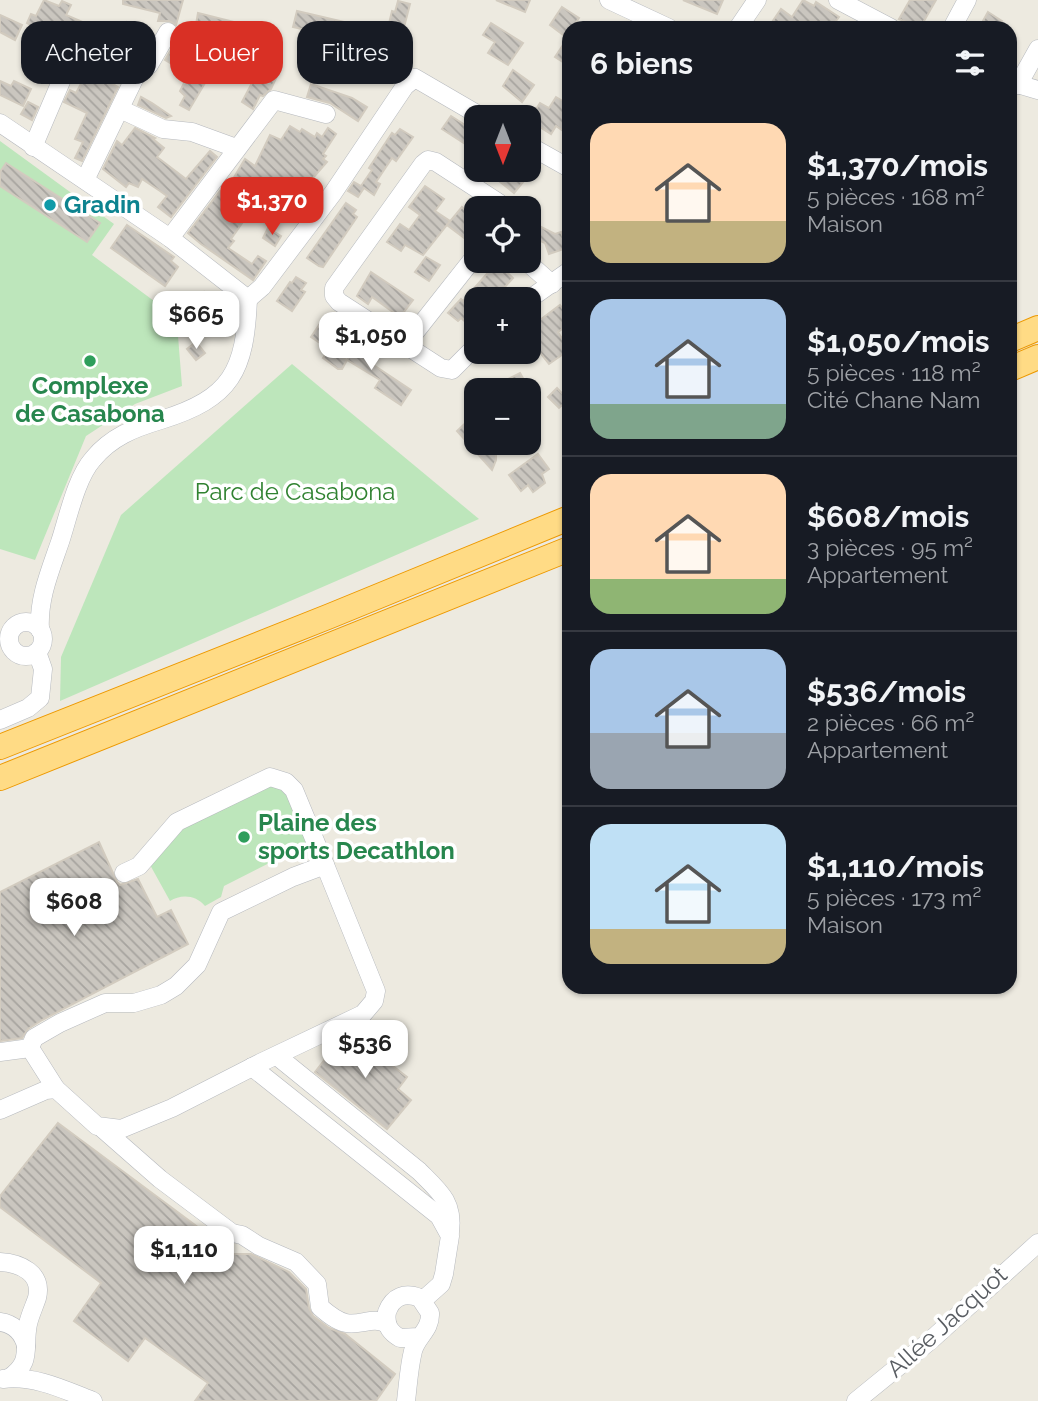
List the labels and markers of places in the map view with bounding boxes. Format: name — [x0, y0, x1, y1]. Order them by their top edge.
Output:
pin: $1,370 — [215, 177, 329, 237]
place label: Gradin — [64, 190, 141, 219]
marker: Gradin — [42, 197, 58, 213]
pin: $665 — [155, 292, 237, 351]
pin: $1,050 — [314, 312, 428, 372]
marker: Complexe de Casabona — [82, 353, 98, 369]
place label: Complexe de Casabona — [15, 371, 165, 428]
place label: Plaine des sports Decathlon — [258, 808, 455, 865]
marker: Plaine des sports Decathlon — [236, 829, 252, 845]
pin: $608 — [33, 878, 115, 938]
pin: $536 — [324, 1020, 406, 1080]
pin: $1,110 — [127, 1226, 241, 1286]

